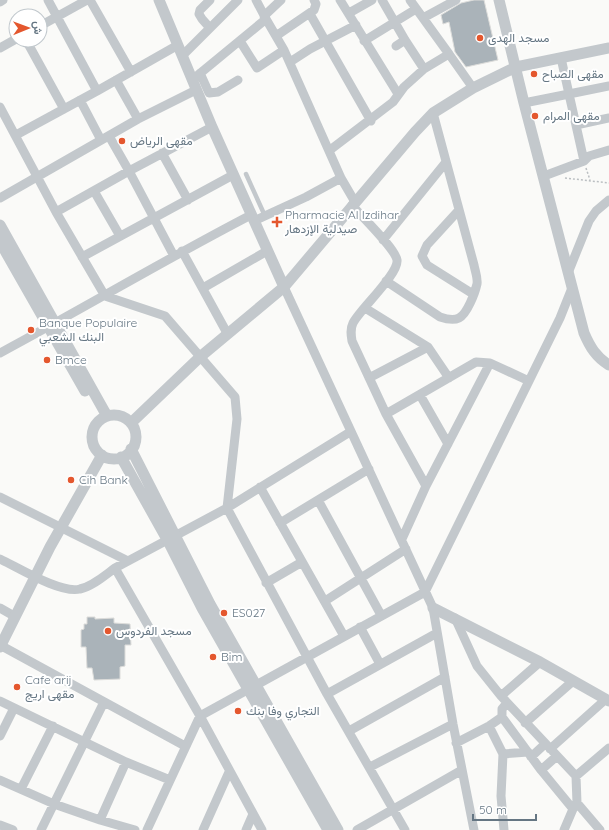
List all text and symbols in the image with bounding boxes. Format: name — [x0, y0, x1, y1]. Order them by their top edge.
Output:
north arrow — [8, 8, 48, 48]
text: ش — [31, 21, 45, 35]
place label: مسجد الهدى — [488, 30, 549, 46]
marker: مسجد الهدى — [475, 33, 485, 43]
place label: مقهى الصباح — [542, 66, 604, 83]
marker: مقهى الصباح — [529, 69, 539, 79]
place label: مقهى المرام — [543, 108, 600, 124]
marker: مقهى المرام — [530, 111, 540, 121]
place label: مقهى الرياض — [130, 133, 193, 149]
marker: مقهى الرياض — [117, 136, 127, 146]
place label: Pharmacie Al Izdihar صيدلية الإزدهار — [284, 207, 399, 237]
marker: Pharmacie Al Izdihar صيدلية الإزدهار — [272, 217, 282, 227]
place label: Banque Populaire البنك الشعبي — [39, 315, 138, 347]
marker: Banque Populaire البنك الشعبي — [26, 325, 36, 335]
place label: Bmce — [55, 352, 87, 367]
marker: Bmce — [42, 355, 52, 365]
place label: Cih Bank — [79, 472, 128, 487]
marker: Cih Bank — [66, 475, 76, 485]
place label: ES027 — [232, 605, 265, 620]
marker: ES027 — [219, 608, 229, 618]
place label: مسجد الفردوس — [116, 623, 192, 639]
marker: مسجد الفردوس — [103, 626, 113, 636]
place label: Bim — [221, 649, 242, 664]
marker: Bim — [208, 652, 218, 662]
place label: Cafe arij مقهى اريج — [25, 672, 74, 703]
marker: Cafe arij مقهى اريج — [12, 682, 22, 692]
place label: التجاري وفا بنك — [246, 703, 319, 721]
marker: التجاري وفا بنك — [233, 706, 243, 716]
scale bar — [473, 796, 536, 822]
text: 50 m — [479, 802, 507, 817]

